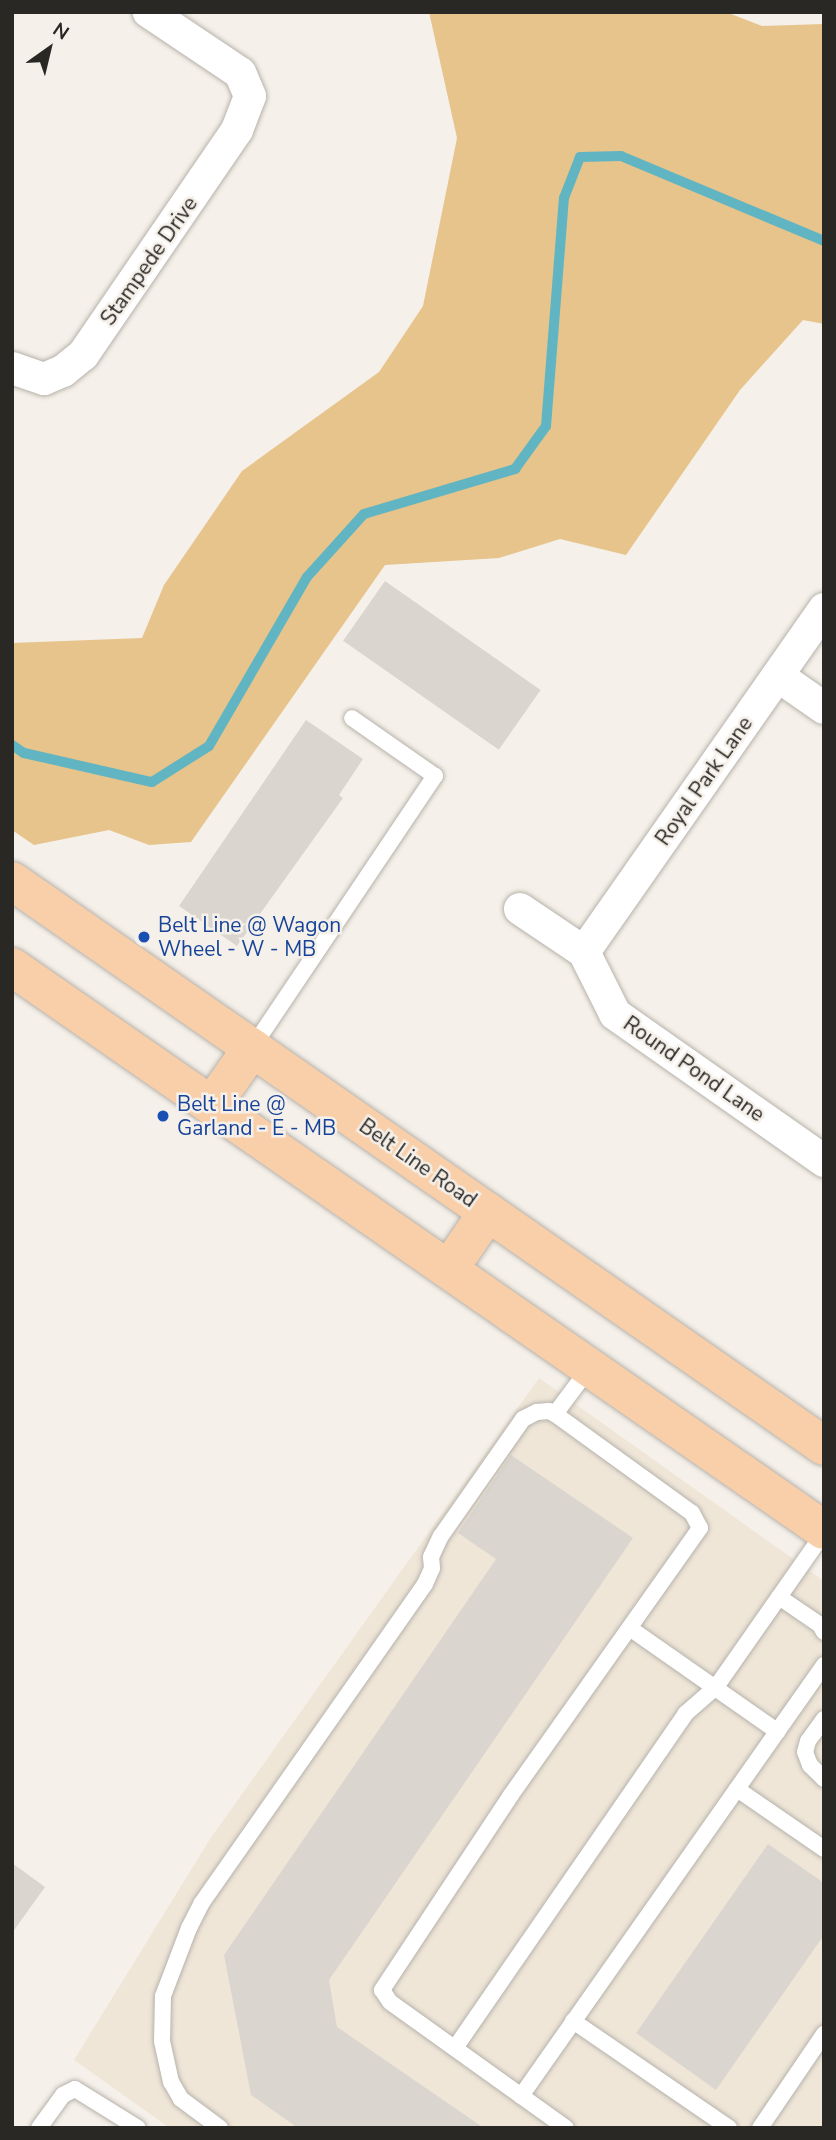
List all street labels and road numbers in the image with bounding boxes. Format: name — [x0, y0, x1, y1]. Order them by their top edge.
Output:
street label: Stampede Drive — [95, 192, 203, 330]
street label: Royal Park Lane — [650, 712, 758, 850]
street label: Round Pond Lane — [619, 1011, 769, 1127]
street label: Belt Line Road — [354, 1113, 482, 1213]

